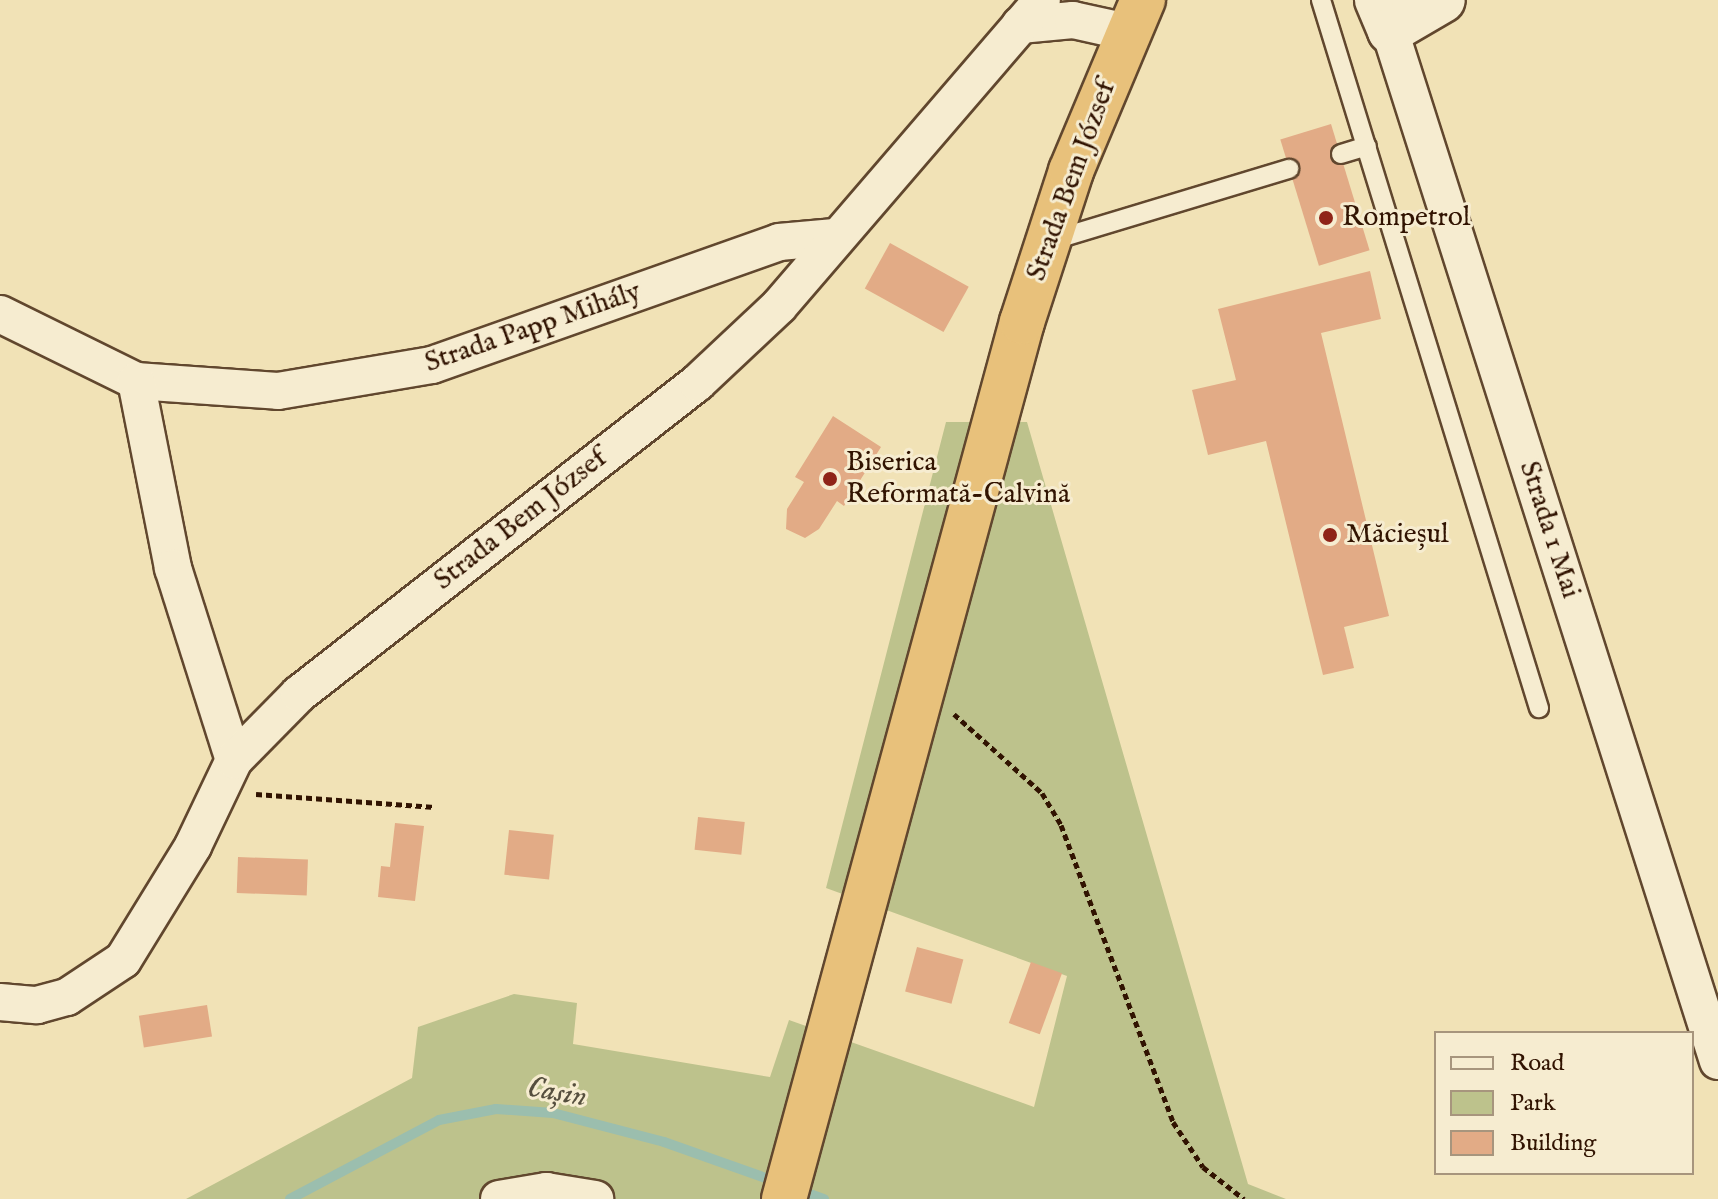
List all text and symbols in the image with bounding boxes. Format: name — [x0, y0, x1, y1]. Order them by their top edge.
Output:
street label: Strada Bem József — [1020, 76, 1124, 286]
place label: Rompetrol — [1342, 201, 1470, 235]
marker: Rompetrol — [1317, 209, 1335, 227]
street label: Strada Papp Mihály — [421, 275, 645, 381]
street label: Strada Bem József — [428, 442, 614, 598]
place label: Biserica Reformată-Calvină — [846, 446, 1070, 512]
street label: Strada 1 Mai — [1511, 457, 1587, 603]
marker: Biserica Reformată-Calvină — [821, 470, 839, 488]
place label: Măcieșul — [1346, 518, 1449, 552]
marker: Măcieșul — [1321, 526, 1339, 544]
legend — [1434, 1031, 1694, 1175]
text: Road — [1510, 1048, 1564, 1079]
water label: Cașin — [525, 1070, 589, 1116]
text: Park — [1510, 1088, 1556, 1119]
text: Building — [1510, 1128, 1596, 1159]

